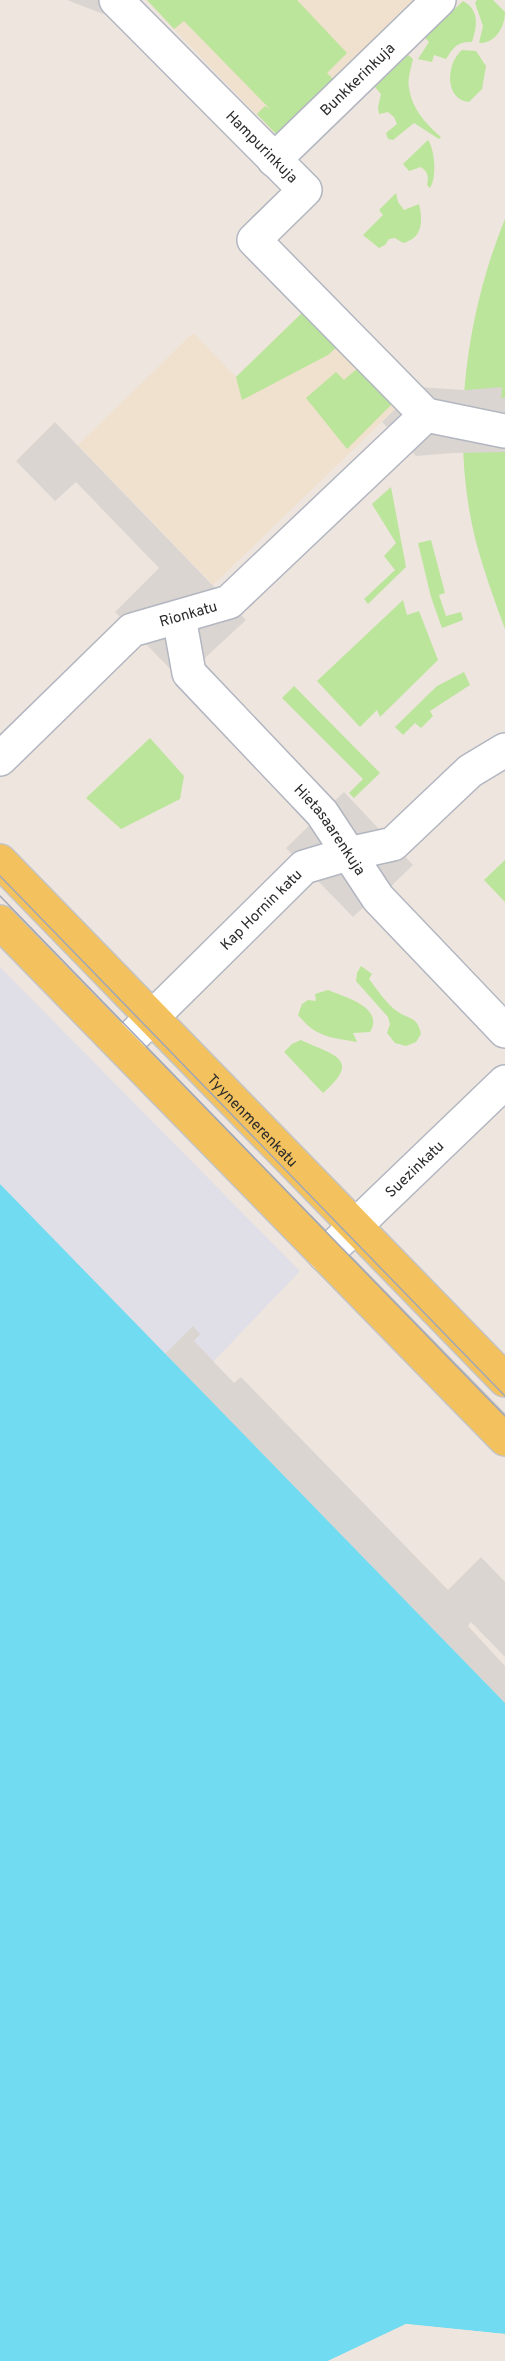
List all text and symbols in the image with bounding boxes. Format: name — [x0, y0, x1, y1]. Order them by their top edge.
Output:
street label: Bunkkerinkuja — [317, 40, 400, 121]
street label: Hampurinkuja — [221, 108, 301, 188]
street label: Rionkatu — [157, 598, 220, 633]
street label: Hietasaarenkuja — [289, 781, 369, 880]
street label: Kap Hornin katu — [217, 866, 307, 955]
street label: Tyynenmerenkatu — [202, 1071, 301, 1172]
street label: Suezinkatu — [382, 1138, 449, 1203]

